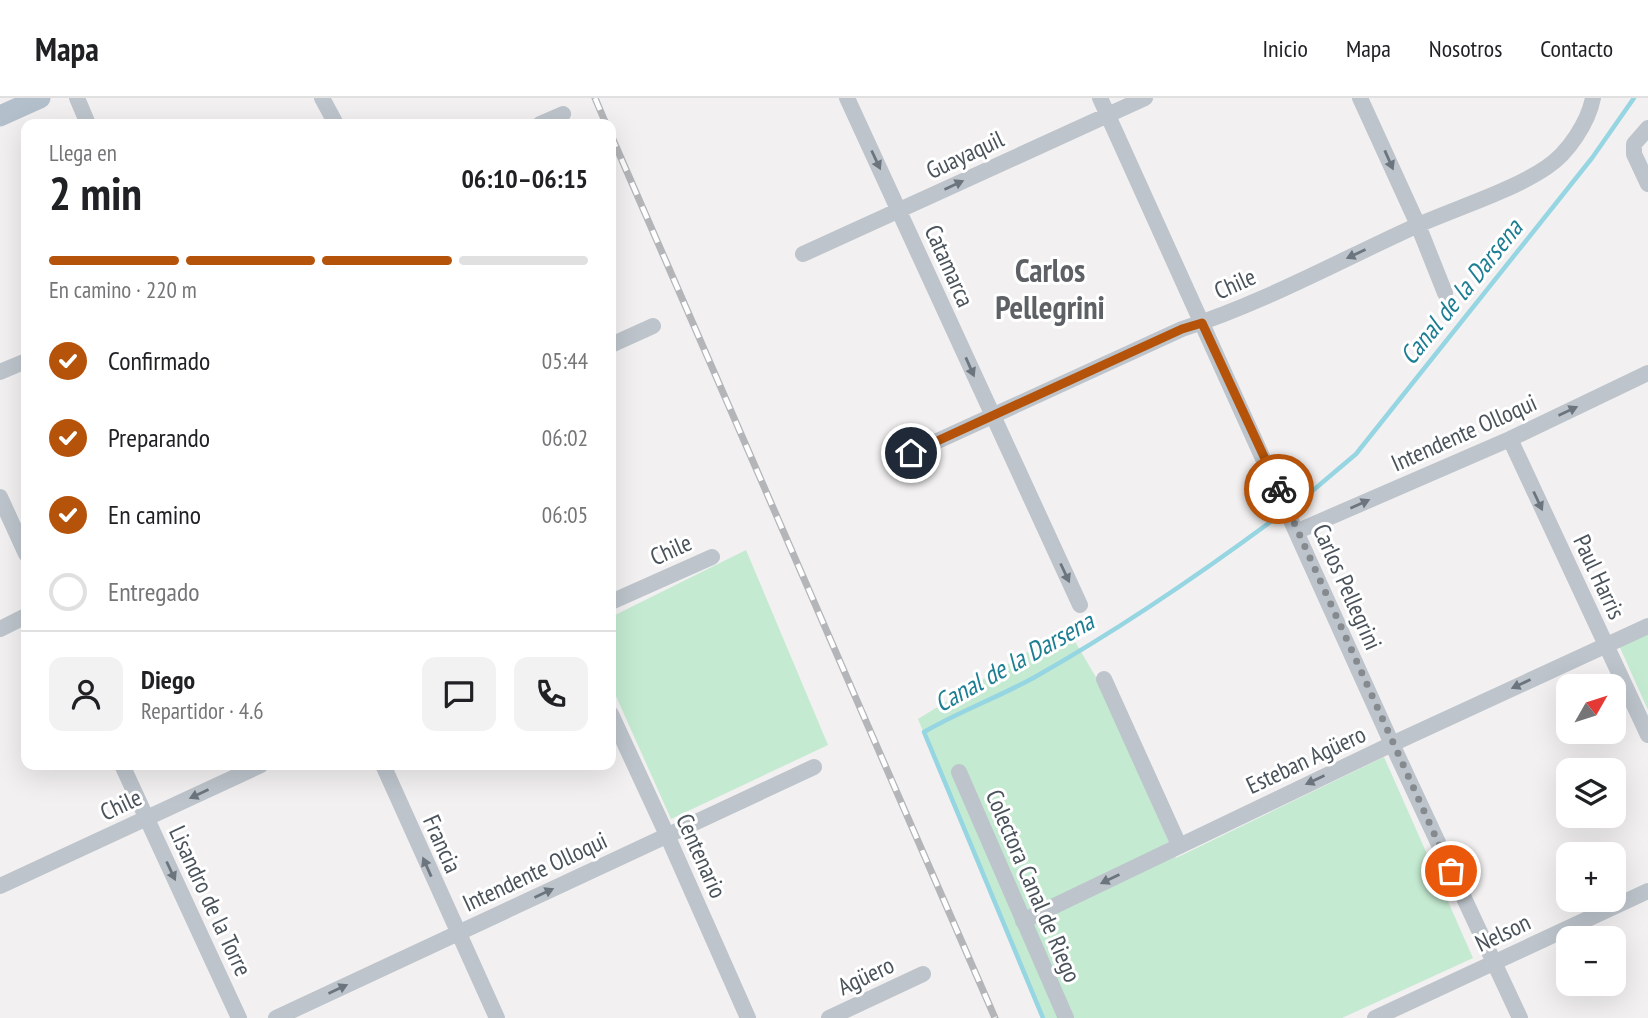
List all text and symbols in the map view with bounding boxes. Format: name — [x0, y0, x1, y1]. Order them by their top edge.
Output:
text: Mapa — [35, 27, 99, 70]
text: Inicio — [1262, 33, 1308, 64]
text: Mapa — [1346, 33, 1391, 64]
text: Nosotros — [1429, 33, 1502, 64]
text: Contacto — [1540, 33, 1613, 64]
street label: Guayaquil — [921, 123, 1009, 186]
text: Llega en — [49, 138, 117, 167]
one-way arrow — [870, 150, 882, 170]
one-way arrow — [1383, 150, 1395, 170]
text: 06:10–06:15 — [461, 162, 588, 195]
text: 2 min — [49, 163, 142, 223]
one-way arrow — [944, 179, 965, 190]
water label: Canal de la Darsena — [1392, 211, 1530, 371]
street label: Catamarca — [918, 220, 981, 312]
one-way arrow — [1346, 248, 1366, 259]
district label: Carlos Pellegrini — [995, 249, 1105, 328]
street label: Chile — [1209, 261, 1260, 306]
text: En camino · 220 m — [49, 275, 197, 304]
icon: check — [49, 342, 87, 380]
text: Confirmado — [108, 344, 210, 377]
text: 05:44 — [542, 346, 588, 375]
one-way arrow — [964, 357, 976, 377]
street label: Intendente Olloqui — [1386, 387, 1541, 478]
one-way arrow — [1558, 405, 1578, 417]
icon: check — [49, 419, 87, 457]
text: Preparando — [108, 421, 210, 454]
text: 06:02 — [542, 423, 588, 452]
pin — [881, 423, 941, 483]
icon: home — [892, 434, 930, 472]
courier — [1244, 454, 1314, 524]
icon: bike — [1260, 470, 1298, 508]
one-way arrow — [1533, 490, 1544, 511]
icon: check — [49, 496, 87, 534]
text: En camino — [108, 498, 201, 531]
one-way arrow — [1350, 498, 1370, 510]
text: 06:05 — [542, 500, 588, 529]
street label: Carlos Pellegrini — [1306, 519, 1389, 655]
street label: Chile — [645, 527, 696, 572]
street label: Paul Harris — [1566, 530, 1632, 624]
one-way arrow — [1060, 563, 1071, 584]
text: Entregado — [108, 575, 200, 608]
water label: Canal de la Darsena — [928, 603, 1101, 719]
button: person — [49, 657, 123, 731]
button: chat — [422, 657, 496, 731]
button: phone — [514, 657, 588, 731]
text: Diego — [141, 663, 195, 696]
north arrow — [1556, 674, 1626, 744]
map controls — [1556, 674, 1626, 996]
one-way arrow — [1511, 679, 1532, 690]
text: Repartidor · 4.6 — [141, 696, 264, 725]
street label: Esteban Agüero — [1241, 718, 1371, 801]
button: layers — [1556, 758, 1626, 828]
one-way arrow — [1305, 775, 1325, 786]
street label: Chile — [95, 782, 146, 828]
street label: Colectora Canal de Riego — [979, 785, 1088, 987]
one-way arrow — [189, 788, 209, 799]
street label: Centenario — [669, 809, 734, 903]
street label: Francia — [416, 810, 469, 878]
street label: Lisandro de la Torre — [162, 821, 259, 981]
street label: Intendente Olloqui — [458, 825, 612, 919]
pin — [1421, 841, 1481, 901]
button: + — [1556, 842, 1626, 912]
icon: bag — [1432, 852, 1470, 890]
one-way arrow — [422, 856, 433, 877]
one-way arrow — [165, 861, 177, 881]
one-way arrow — [1100, 873, 1120, 885]
one-way arrow — [534, 887, 554, 899]
street label: Nelson — [1470, 906, 1535, 959]
button: − — [1556, 926, 1626, 996]
street label: Agüero — [833, 949, 899, 1002]
one-way arrow — [328, 983, 348, 995]

